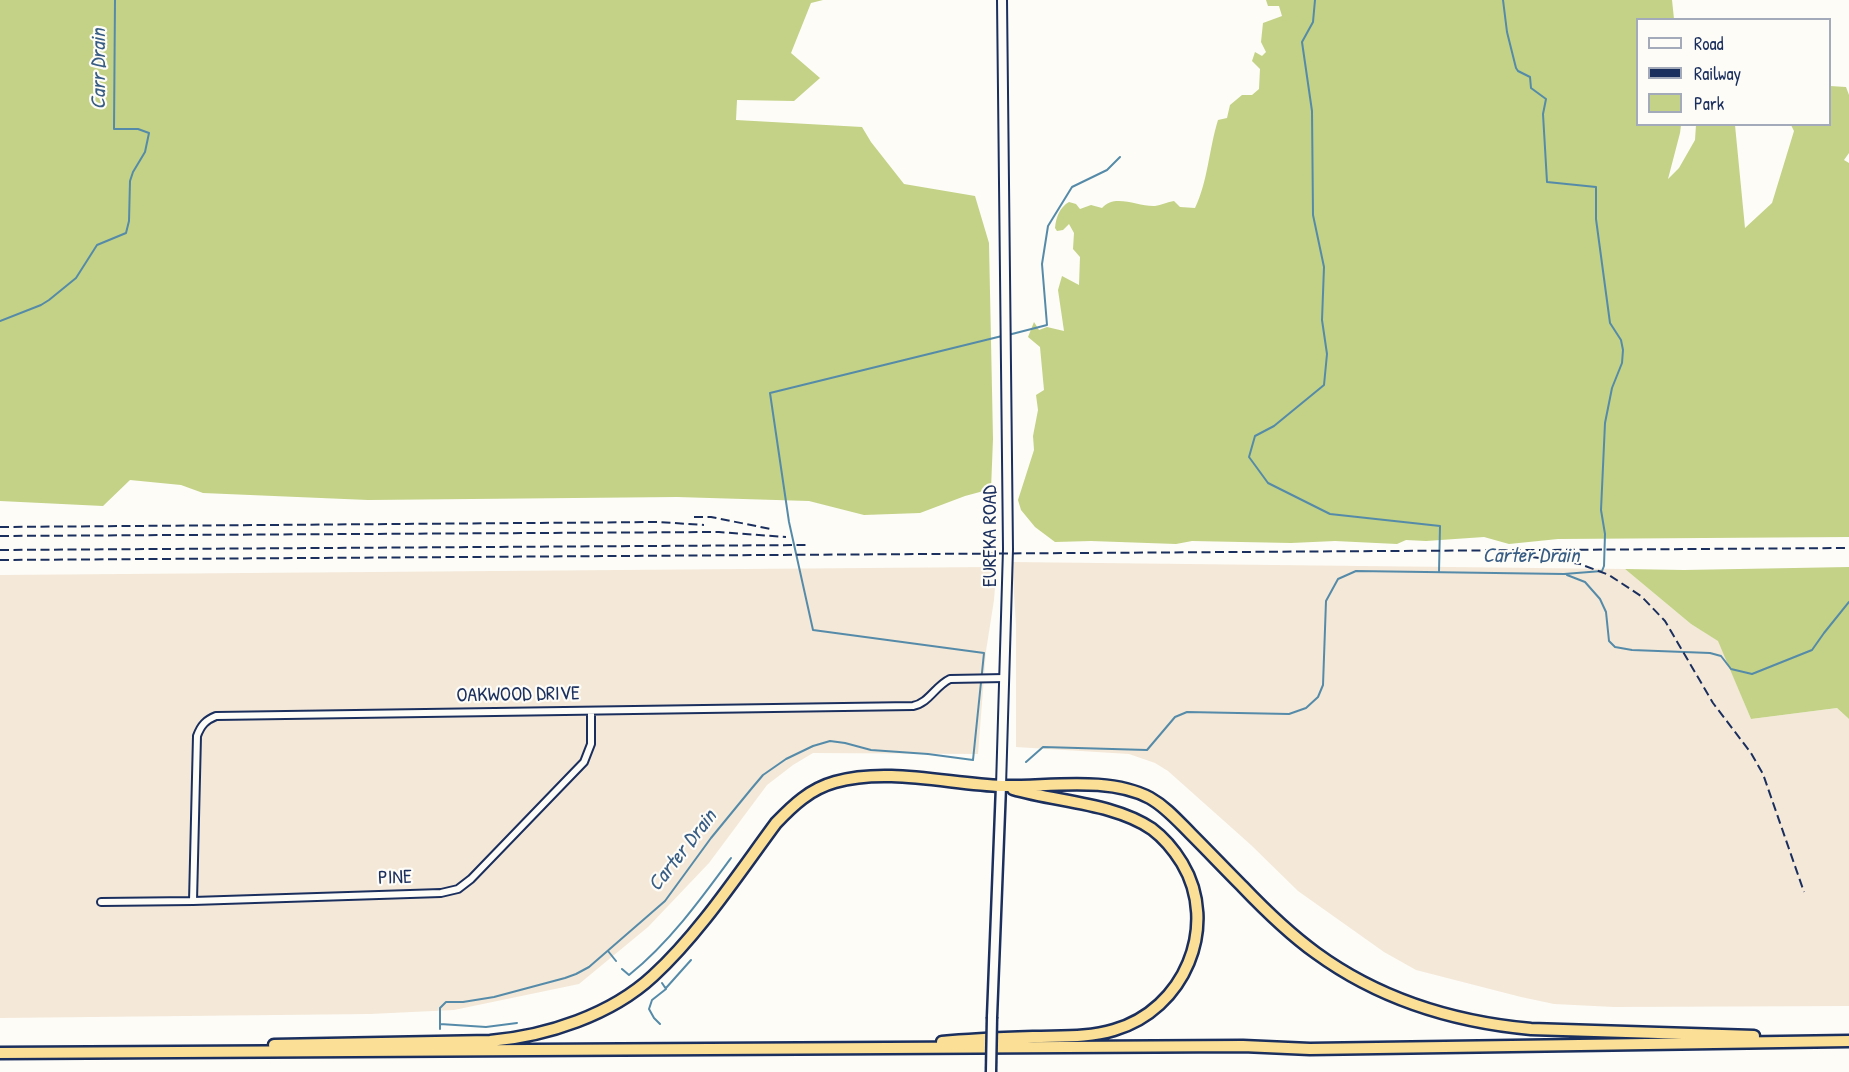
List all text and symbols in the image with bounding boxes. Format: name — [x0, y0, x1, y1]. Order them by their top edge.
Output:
legend — [1636, 18, 1831, 126]
water label: Carr Drain — [86, 28, 112, 110]
text: Road — [1694, 31, 1724, 56]
text: Railway — [1694, 61, 1741, 86]
text: Park — [1694, 91, 1724, 116]
street label: EUREKA ROAD — [979, 485, 1003, 587]
water label: Carter Drain — [1483, 543, 1579, 569]
street label: OAKWOOD DRIVE — [456, 682, 580, 708]
water label: Carter Drain — [643, 805, 723, 897]
street label: PINE — [378, 865, 412, 891]

